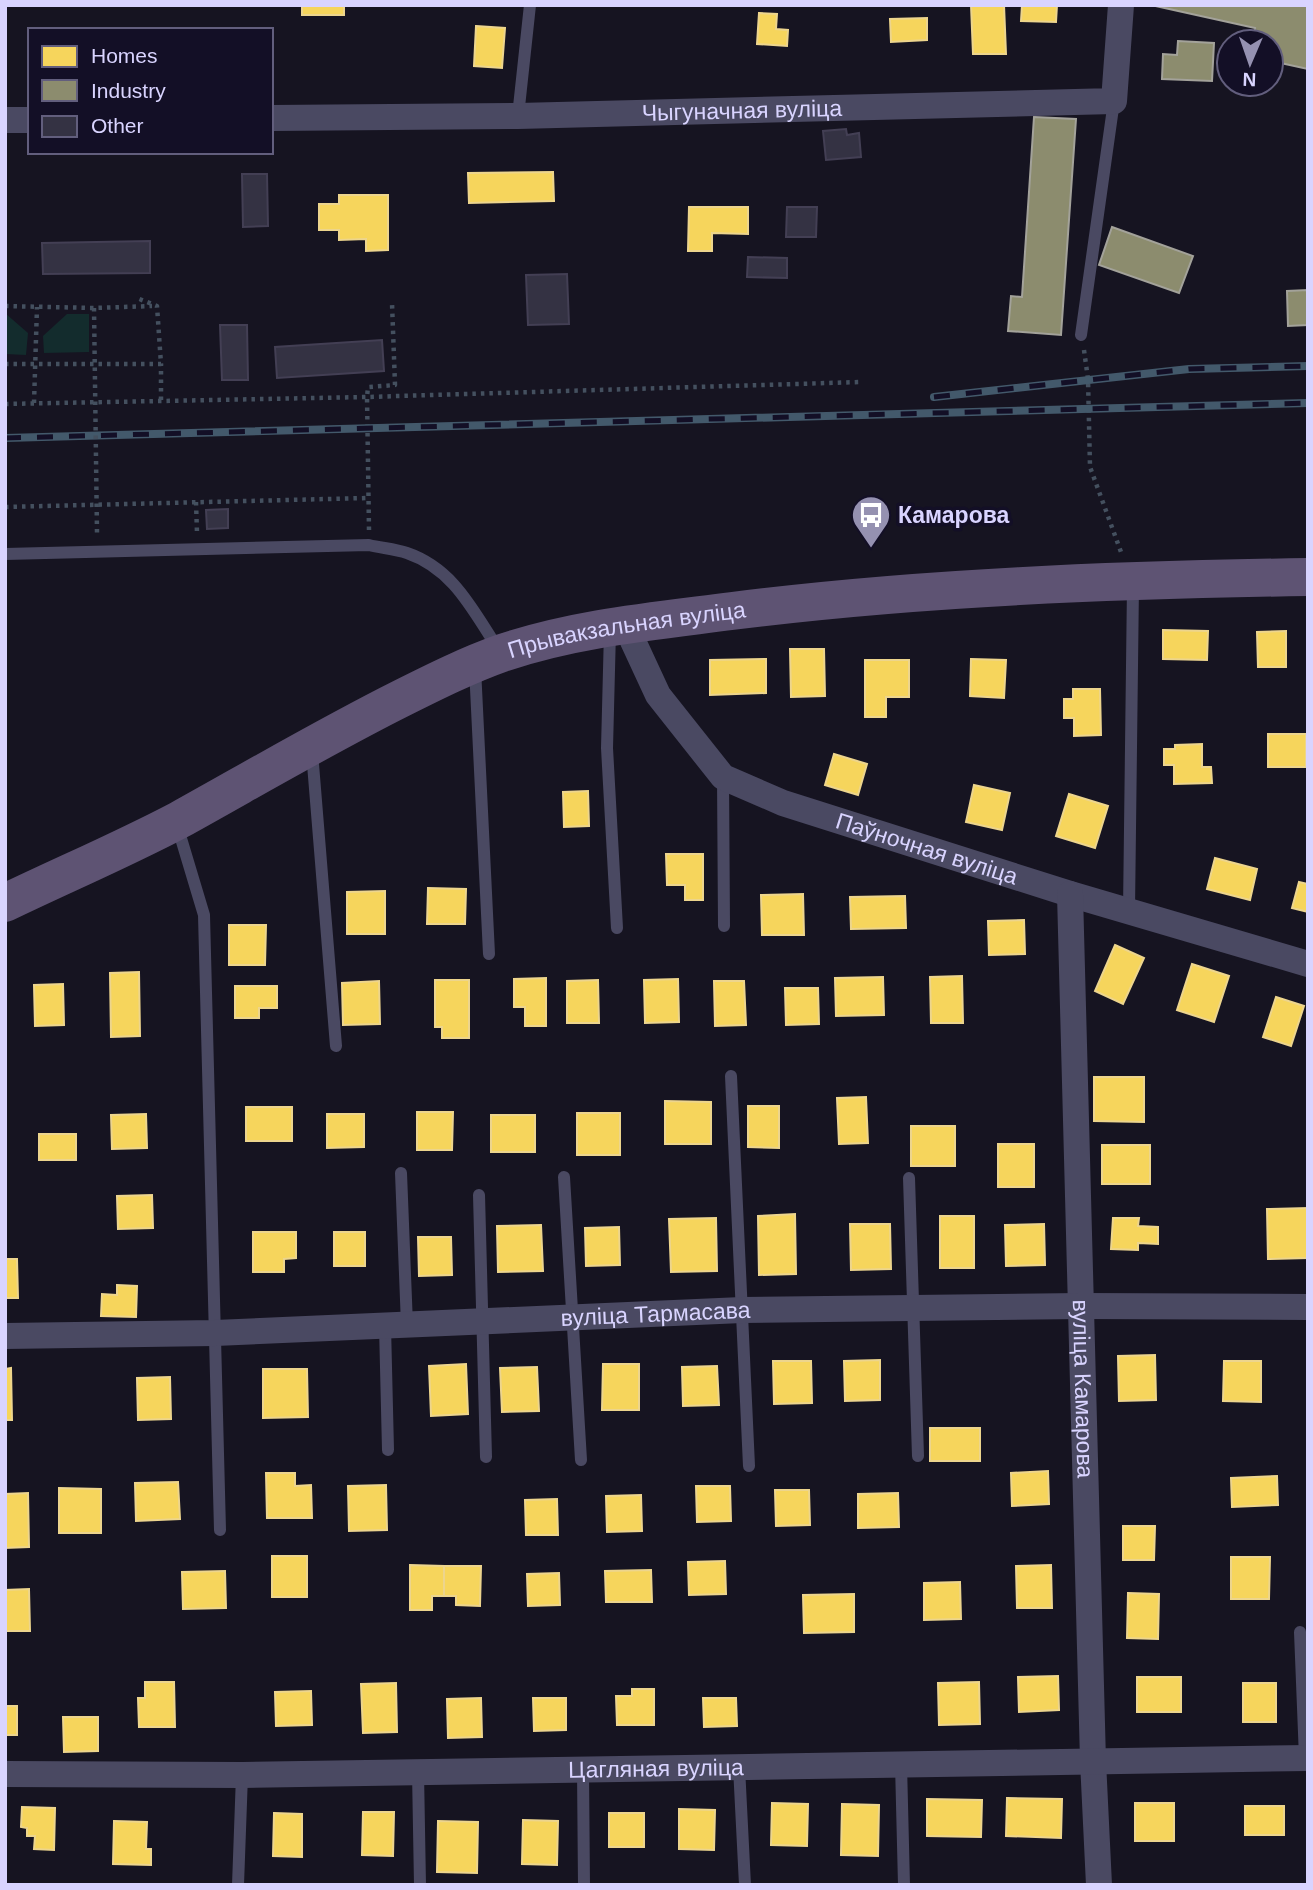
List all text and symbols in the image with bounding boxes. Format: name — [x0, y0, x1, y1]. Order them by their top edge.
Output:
legend — [28, 28, 273, 154]
north arrow — [1215, 28, 1285, 98]
text: Homes — [91, 44, 158, 67]
text: N — [1242, 69, 1257, 90]
text: Industry — [91, 79, 166, 102]
street label: Чыгуначная вуліца — [641, 95, 843, 126]
text: Other — [91, 114, 144, 137]
bus stop icon: Камарова — [850, 494, 892, 549]
place label: Камарова — [898, 502, 1010, 528]
street label: Прывакзальная вуліца — [504, 596, 747, 663]
street label: Паўночная вуліца — [833, 808, 1021, 890]
street label: вуліца Тармасава — [560, 1297, 751, 1331]
street label: вуліца Камарова — [1068, 1299, 1098, 1479]
street label: Цагляная вуліца — [568, 1754, 744, 1783]

